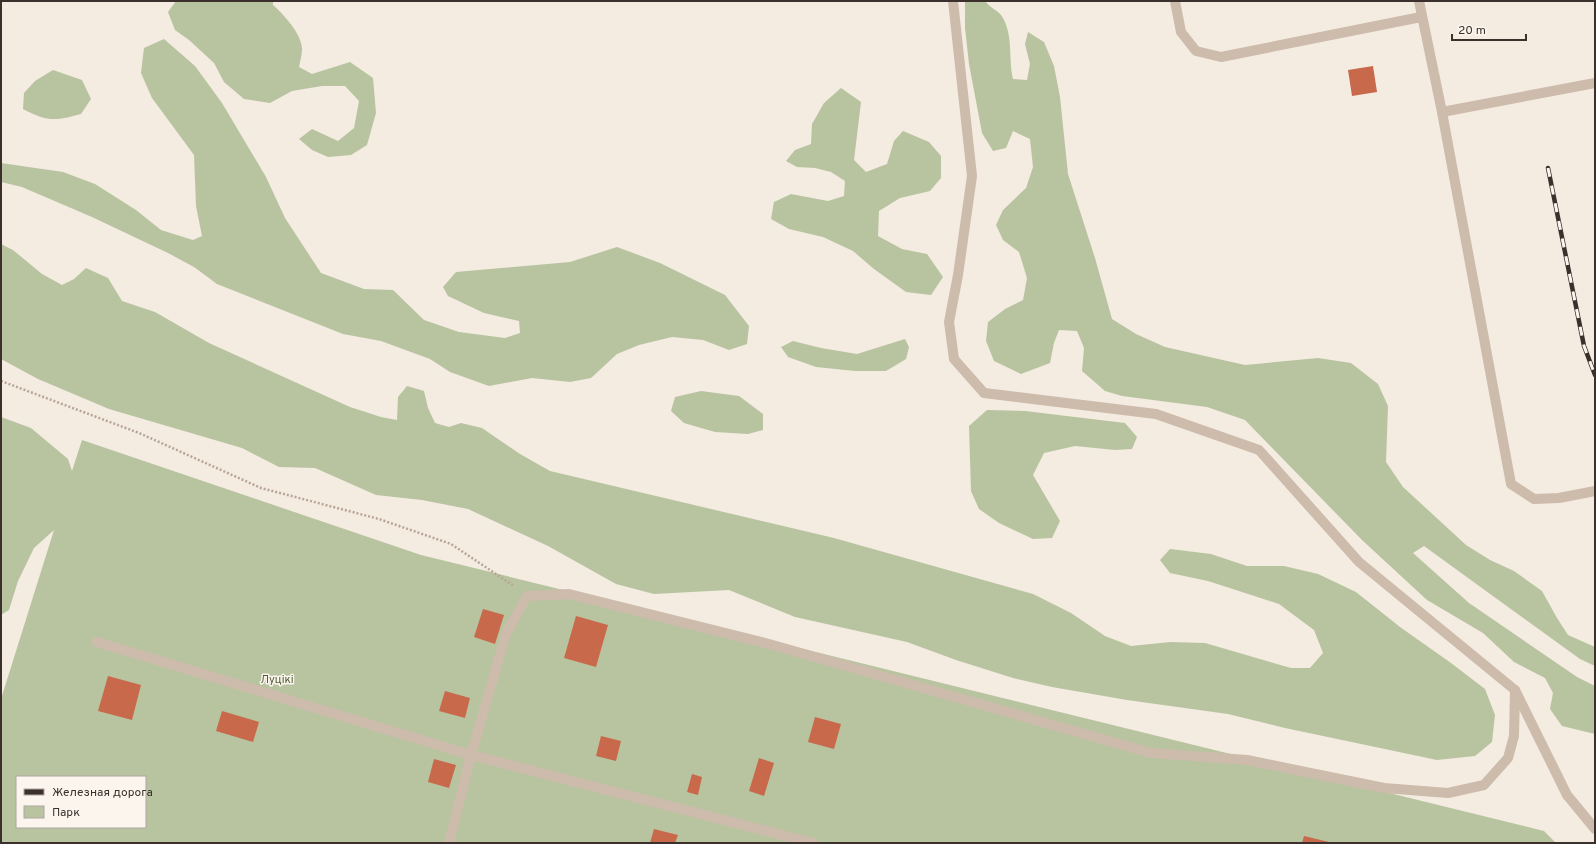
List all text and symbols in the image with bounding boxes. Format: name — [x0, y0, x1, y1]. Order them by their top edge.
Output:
scale bar — [1452, 16, 1526, 42]
text: 20 m — [1458, 23, 1486, 39]
park label: Луцікі — [260, 673, 294, 687]
legend — [16, 776, 146, 828]
text: Железная дорога — [52, 785, 153, 801]
text: Парк — [52, 805, 80, 821]

